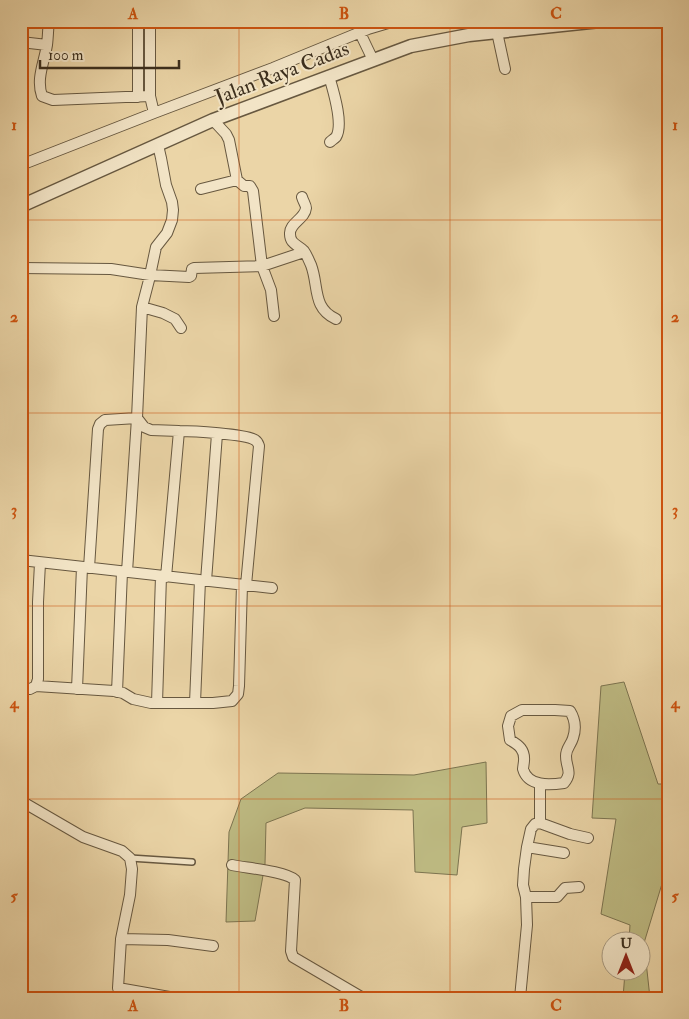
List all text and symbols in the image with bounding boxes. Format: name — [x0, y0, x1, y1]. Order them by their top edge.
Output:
text: A — [127, 4, 139, 24]
text: B — [339, 4, 349, 24]
text: C — [550, 4, 562, 24]
street label: Jalan Raya Cadas — [210, 35, 353, 111]
scale bar — [40, 38, 179, 70]
text: 100 m — [48, 46, 84, 65]
text: 1 — [11, 115, 17, 135]
text: 1 — [672, 115, 678, 135]
text: 2 — [10, 307, 18, 327]
text: 2 — [671, 307, 679, 327]
text: 3 — [11, 500, 17, 520]
text: 3 — [672, 500, 678, 520]
text: 4 — [9, 693, 20, 713]
text: 4 — [670, 693, 681, 713]
text: 5 — [10, 886, 18, 906]
text: 5 — [671, 886, 679, 906]
north arrow — [602, 932, 652, 982]
text: U — [620, 935, 632, 952]
text: A — [127, 996, 139, 1016]
text: B — [339, 996, 349, 1016]
text: C — [550, 996, 562, 1016]

